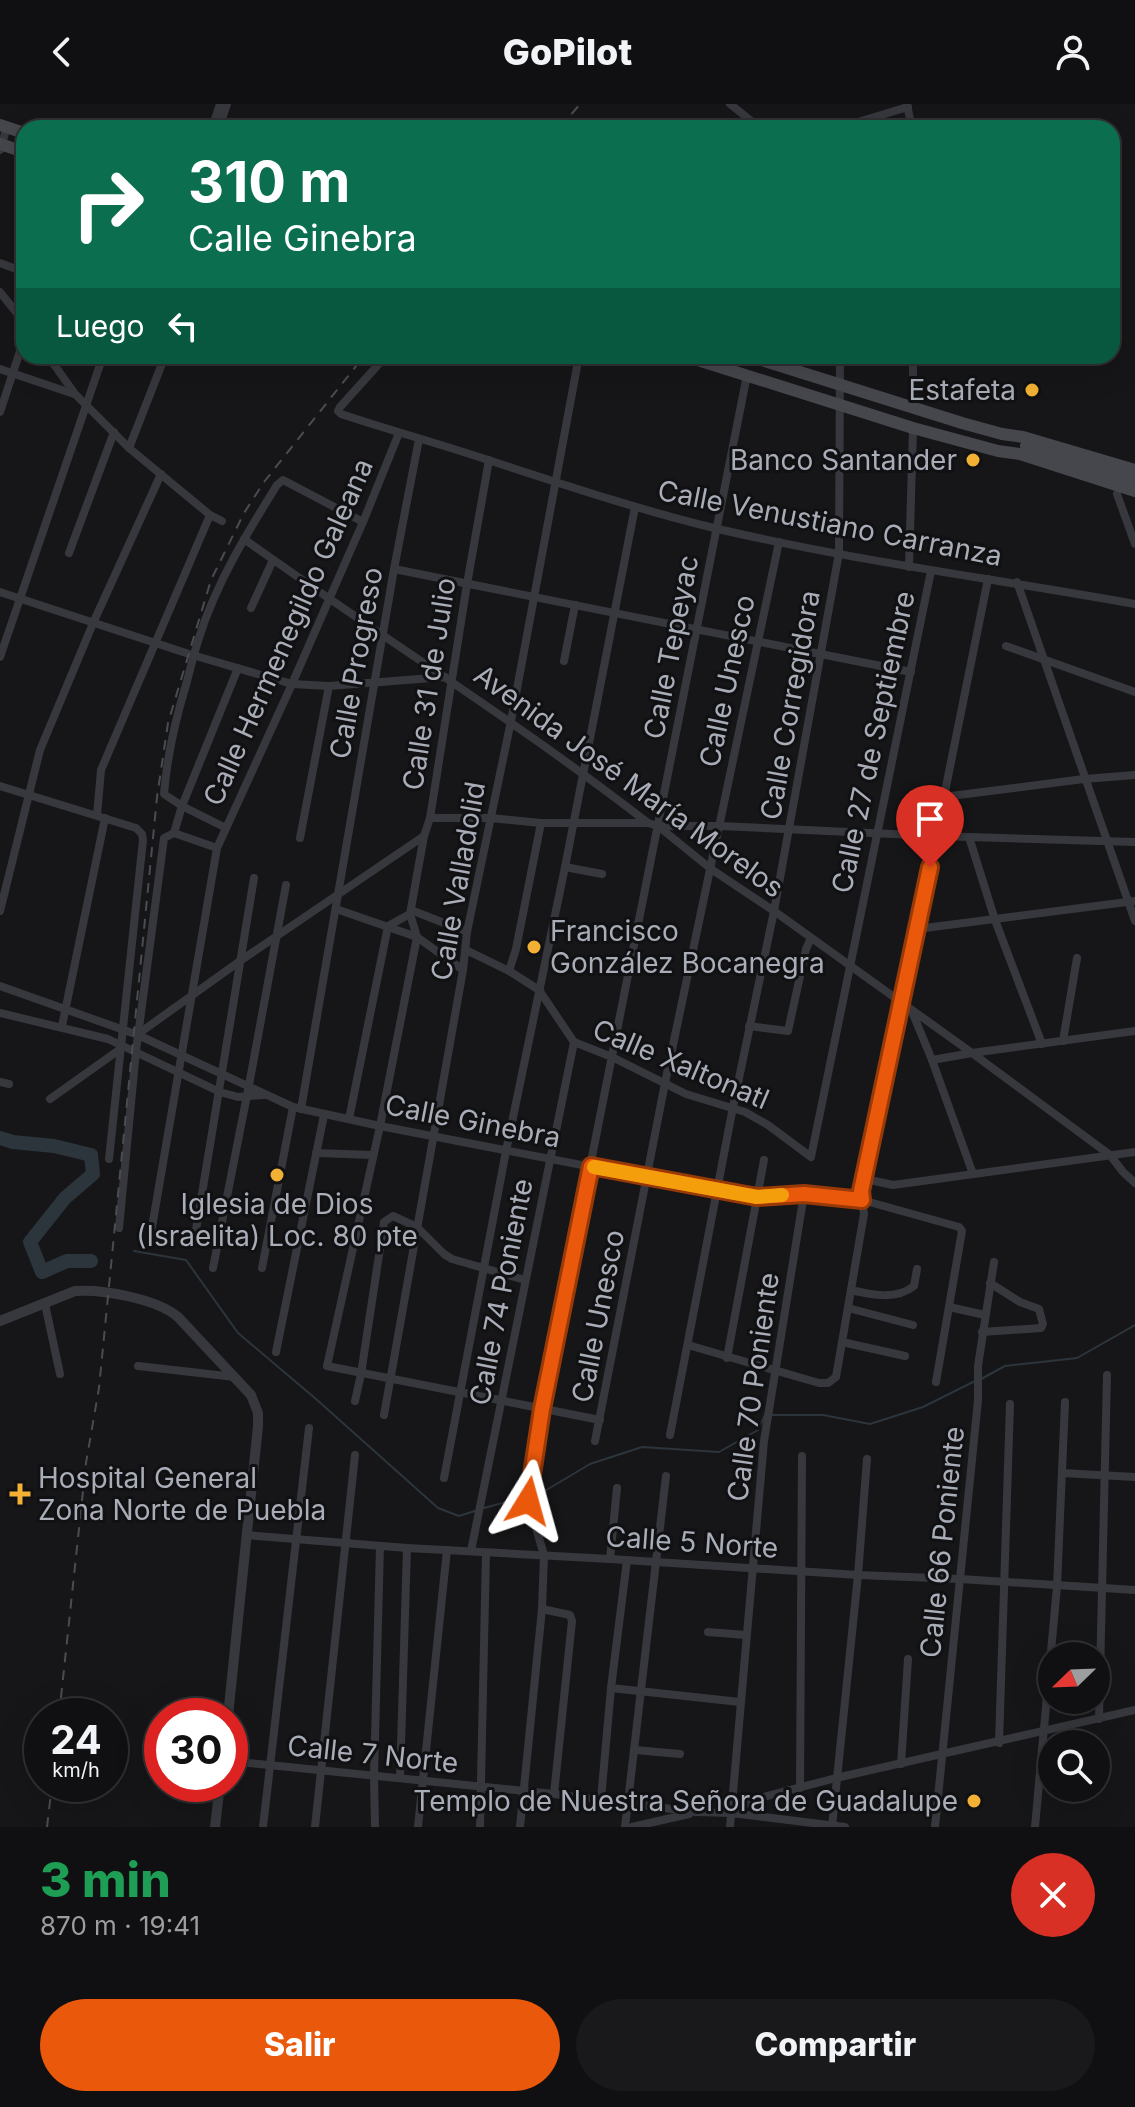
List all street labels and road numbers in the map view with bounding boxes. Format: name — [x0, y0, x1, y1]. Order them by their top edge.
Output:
street label: Calle Hermenegildo Galeana — [196, 453, 380, 811]
street label: Calle Venustiano Carranza — [655, 473, 1005, 573]
street label: Calle Tepeyac — [637, 552, 705, 742]
street label: Calle Progreso — [322, 565, 390, 761]
street label: Calle 31 de Julio — [395, 575, 463, 793]
street label: Calle Corregidora — [753, 587, 827, 823]
street label: Calle 27 de Septiembre — [824, 588, 922, 896]
street label: Calle Unesco — [692, 592, 762, 770]
street label: Avenida José María Morelos — [468, 657, 790, 905]
street label: Calle Valladolid — [424, 779, 492, 983]
street label: Calle Xaltonatl — [588, 1012, 774, 1116]
street label: Calle Ginebra — [382, 1087, 564, 1155]
street label: Calle 74 Poniente — [462, 1176, 540, 1408]
street label: Calle Unesco — [565, 1227, 631, 1405]
street label: Calle 70 Poniente — [720, 1270, 786, 1504]
street label: Calle 66 Poniente — [913, 1425, 971, 1659]
street label: Calle 5 Norte — [605, 1519, 779, 1565]
street label: Calle 7 Norte — [286, 1728, 460, 1780]

